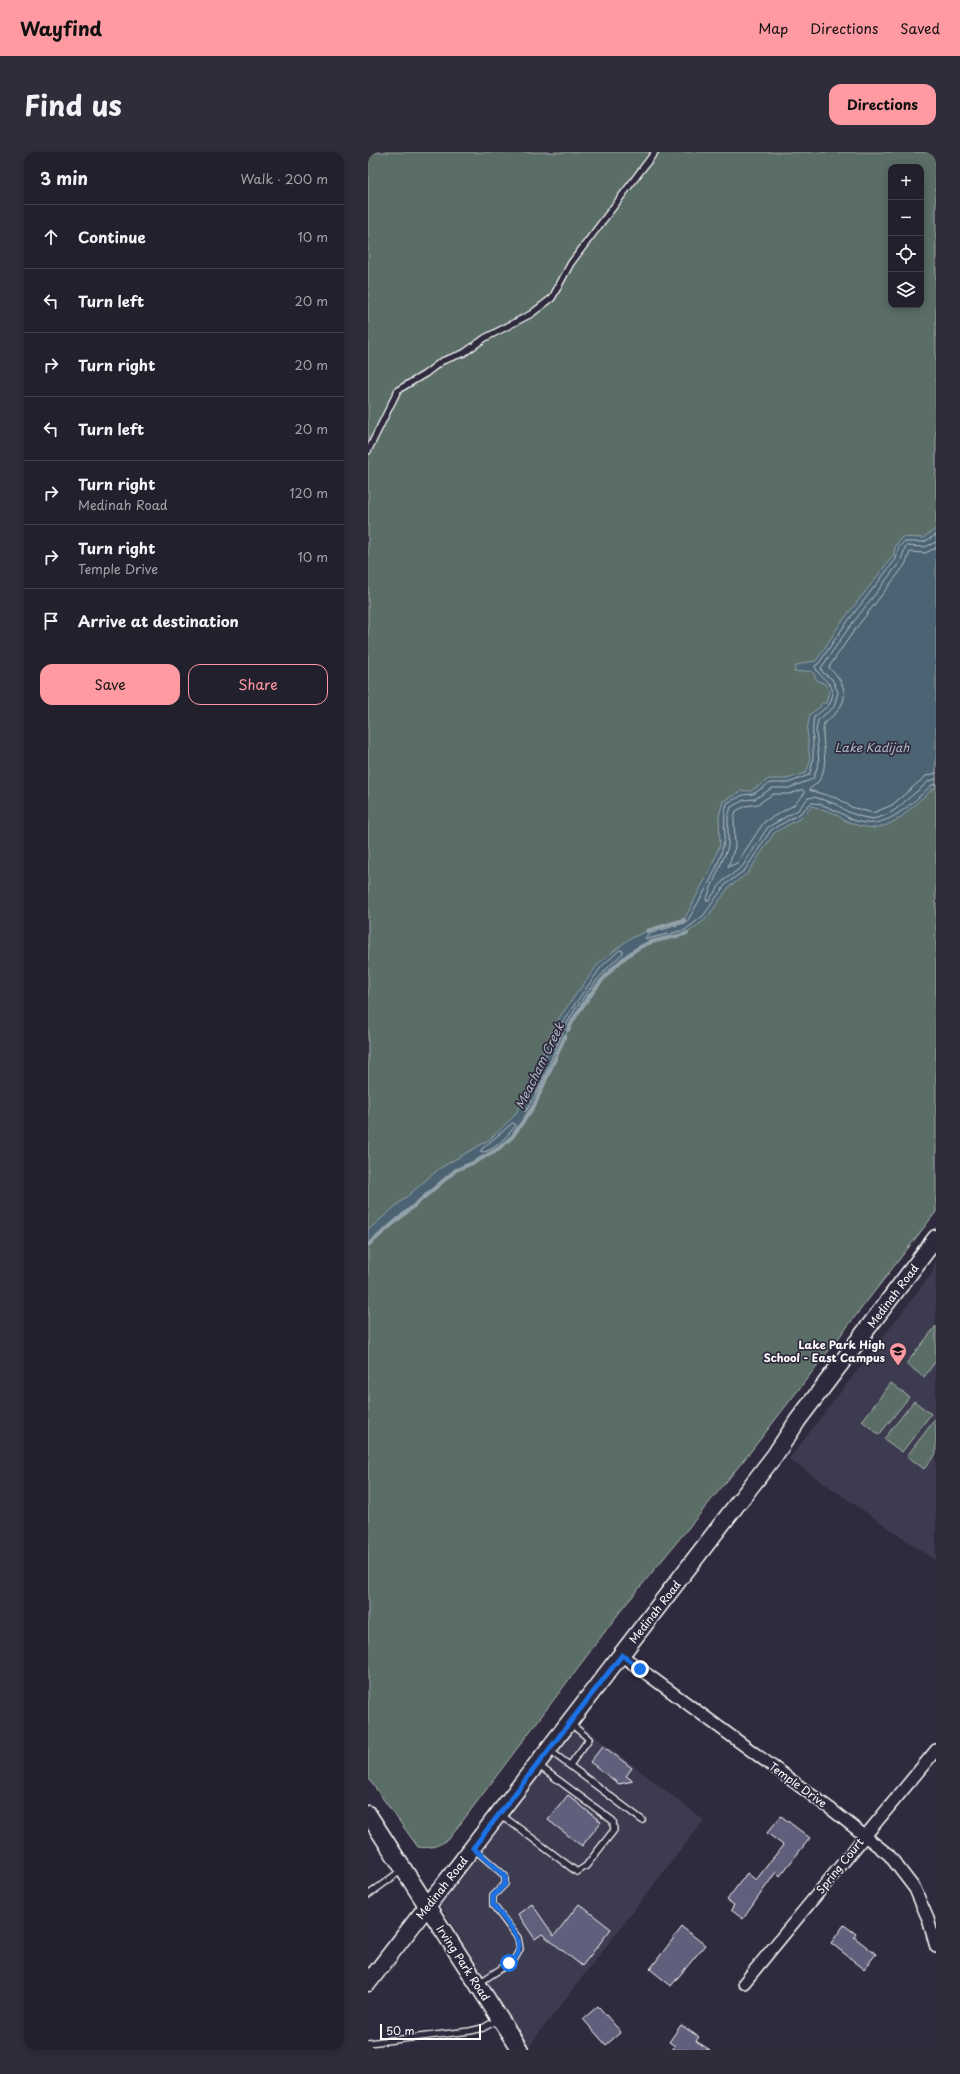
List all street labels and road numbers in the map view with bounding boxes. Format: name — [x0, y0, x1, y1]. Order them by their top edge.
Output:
street label: Medinah Road — [863, 1260, 923, 1331]
street label: Medinah Road — [625, 1576, 685, 1647]
street label: Temple Drive — [766, 1758, 831, 1812]
street label: Spring Court — [812, 1834, 868, 1897]
street label: Medinah Road — [412, 1852, 472, 1923]
street label: Irving Park Road — [432, 1921, 494, 2004]

